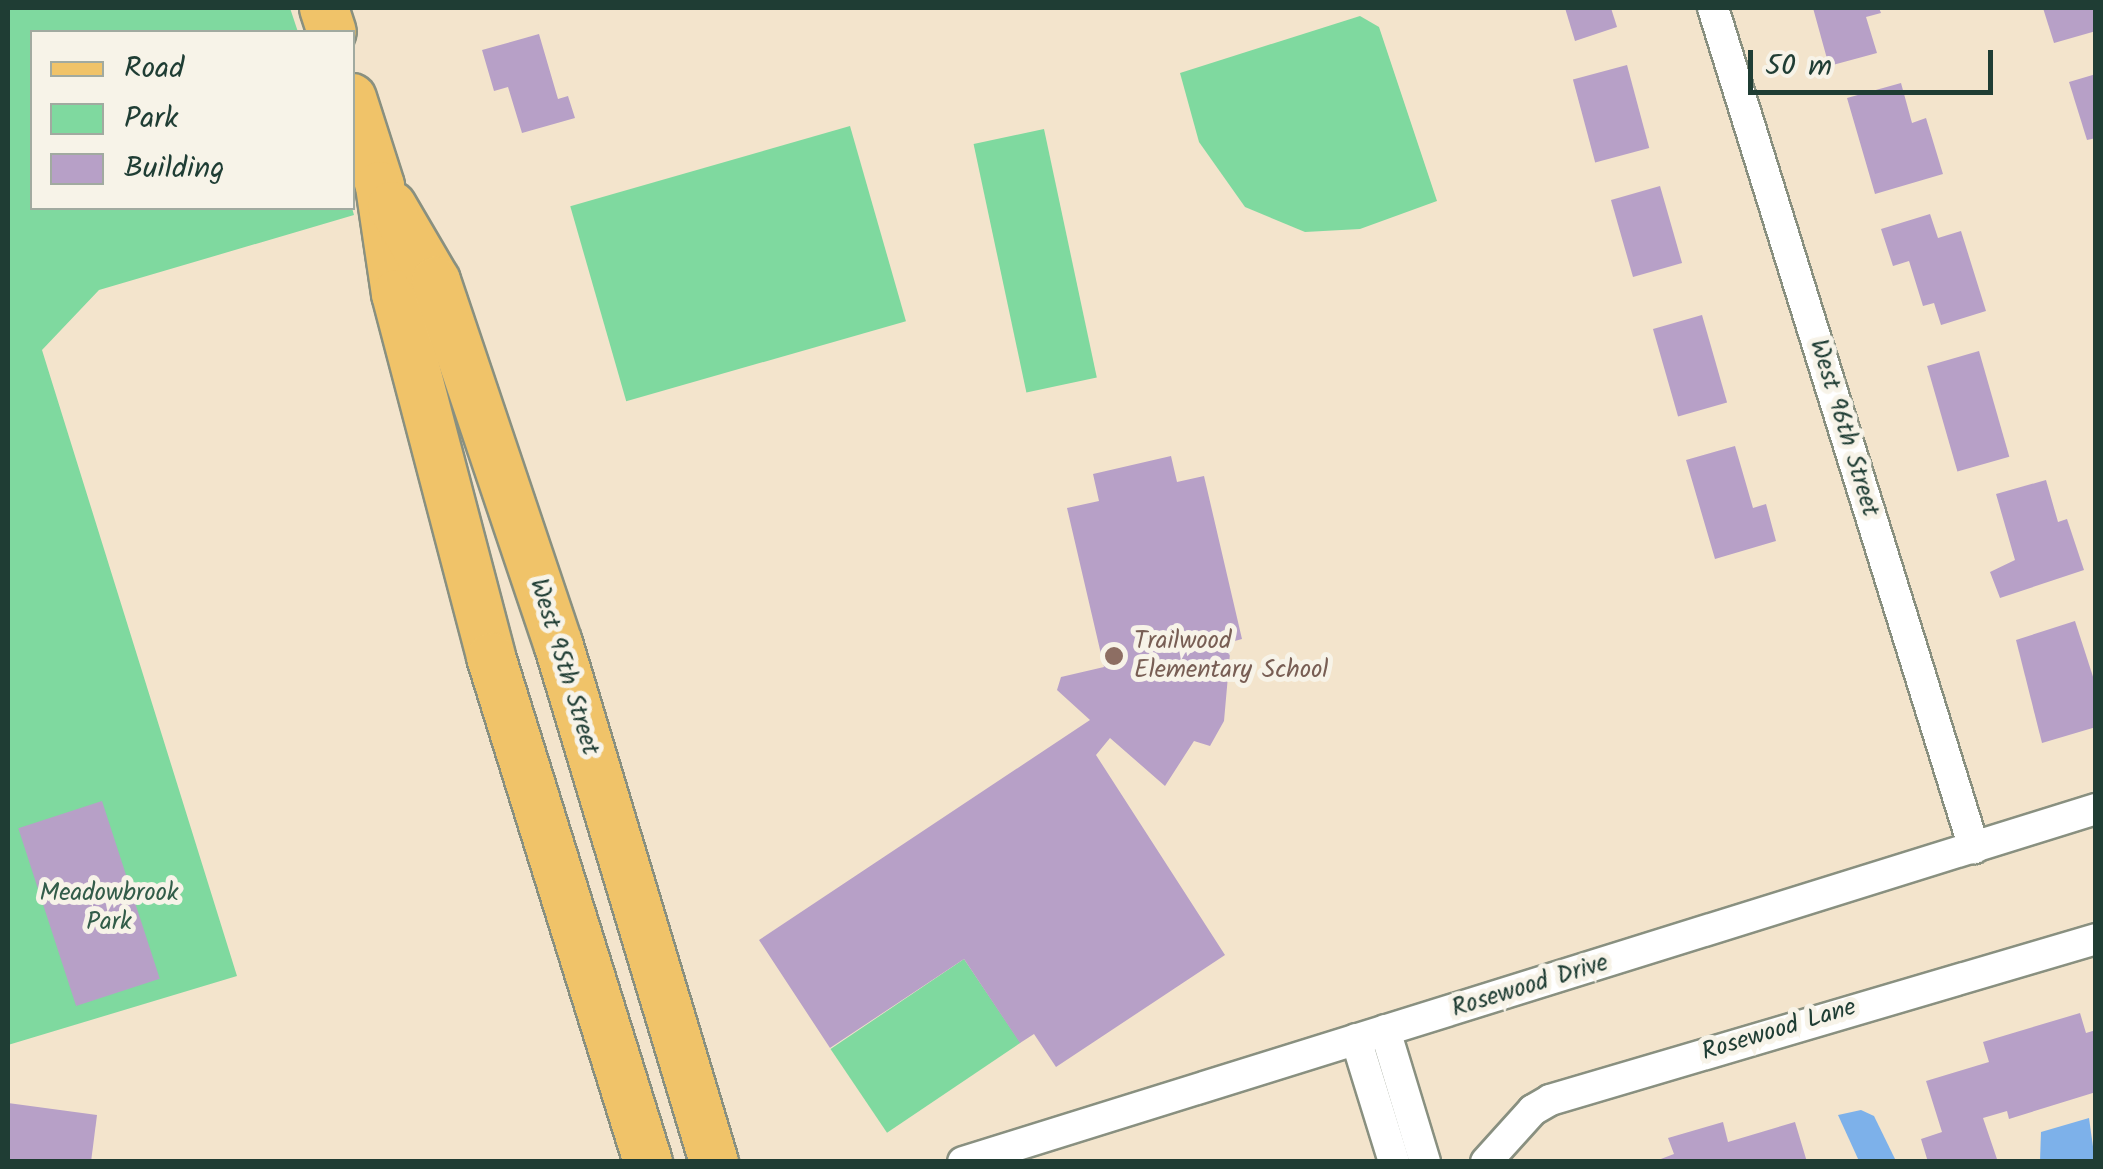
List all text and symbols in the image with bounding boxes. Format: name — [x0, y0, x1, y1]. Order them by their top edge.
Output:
legend — [30, 30, 355, 210]
scale bar — [1753, 30, 1998, 92]
text: 50 m — [1765, 43, 1832, 91]
text: Road — [124, 45, 184, 93]
text: Park — [124, 95, 178, 143]
text: Building — [124, 145, 224, 193]
street label: West 96th Street — [1803, 336, 1885, 520]
street label: West 95th Street — [523, 575, 605, 759]
place label: Trailwood Elementary School — [1134, 627, 1328, 686]
marker: Trailwood Elementary School — [1103, 645, 1125, 667]
park label: Meadowbrook Park — [39, 879, 179, 938]
street label: Rosewood Drive — [1448, 948, 1612, 1024]
street label: Rosewood Lane — [1698, 992, 1860, 1068]

